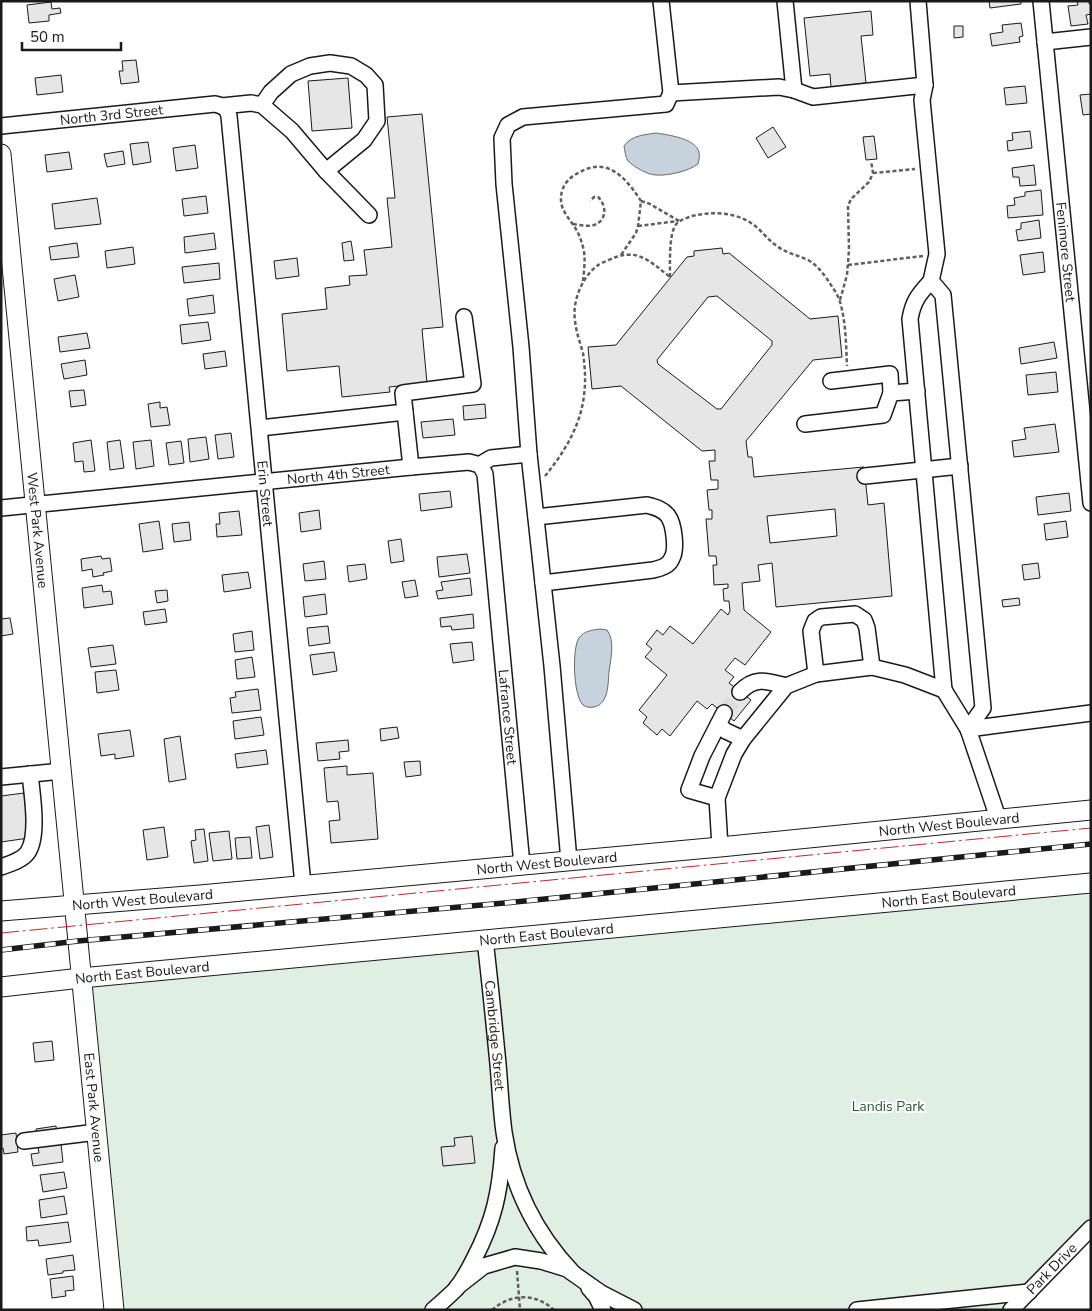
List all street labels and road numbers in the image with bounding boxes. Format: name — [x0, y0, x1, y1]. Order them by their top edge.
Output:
street label: North 3rd Street — [59, 100, 164, 129]
street label: Fenimore Street — [1052, 201, 1080, 303]
street label: Erin Street — [253, 460, 278, 528]
street label: North 4th Street — [286, 460, 391, 489]
street label: West Park Avenue — [23, 471, 53, 589]
street label: Lafrance Street — [494, 668, 522, 766]
street label: North West Boulevard — [878, 808, 1020, 841]
street label: North West Boulevard — [476, 847, 618, 879]
street label: North East Boulevard — [881, 881, 1017, 912]
street label: North West Boulevard — [71, 884, 214, 915]
street label: North East Boulevard — [478, 918, 614, 950]
street label: North East Boulevard — [74, 956, 210, 988]
street label: Cambridge Street — [480, 979, 510, 1091]
street label: East Park Avenue — [79, 1052, 109, 1163]
street label: Park Drive — [1022, 1239, 1081, 1298]

